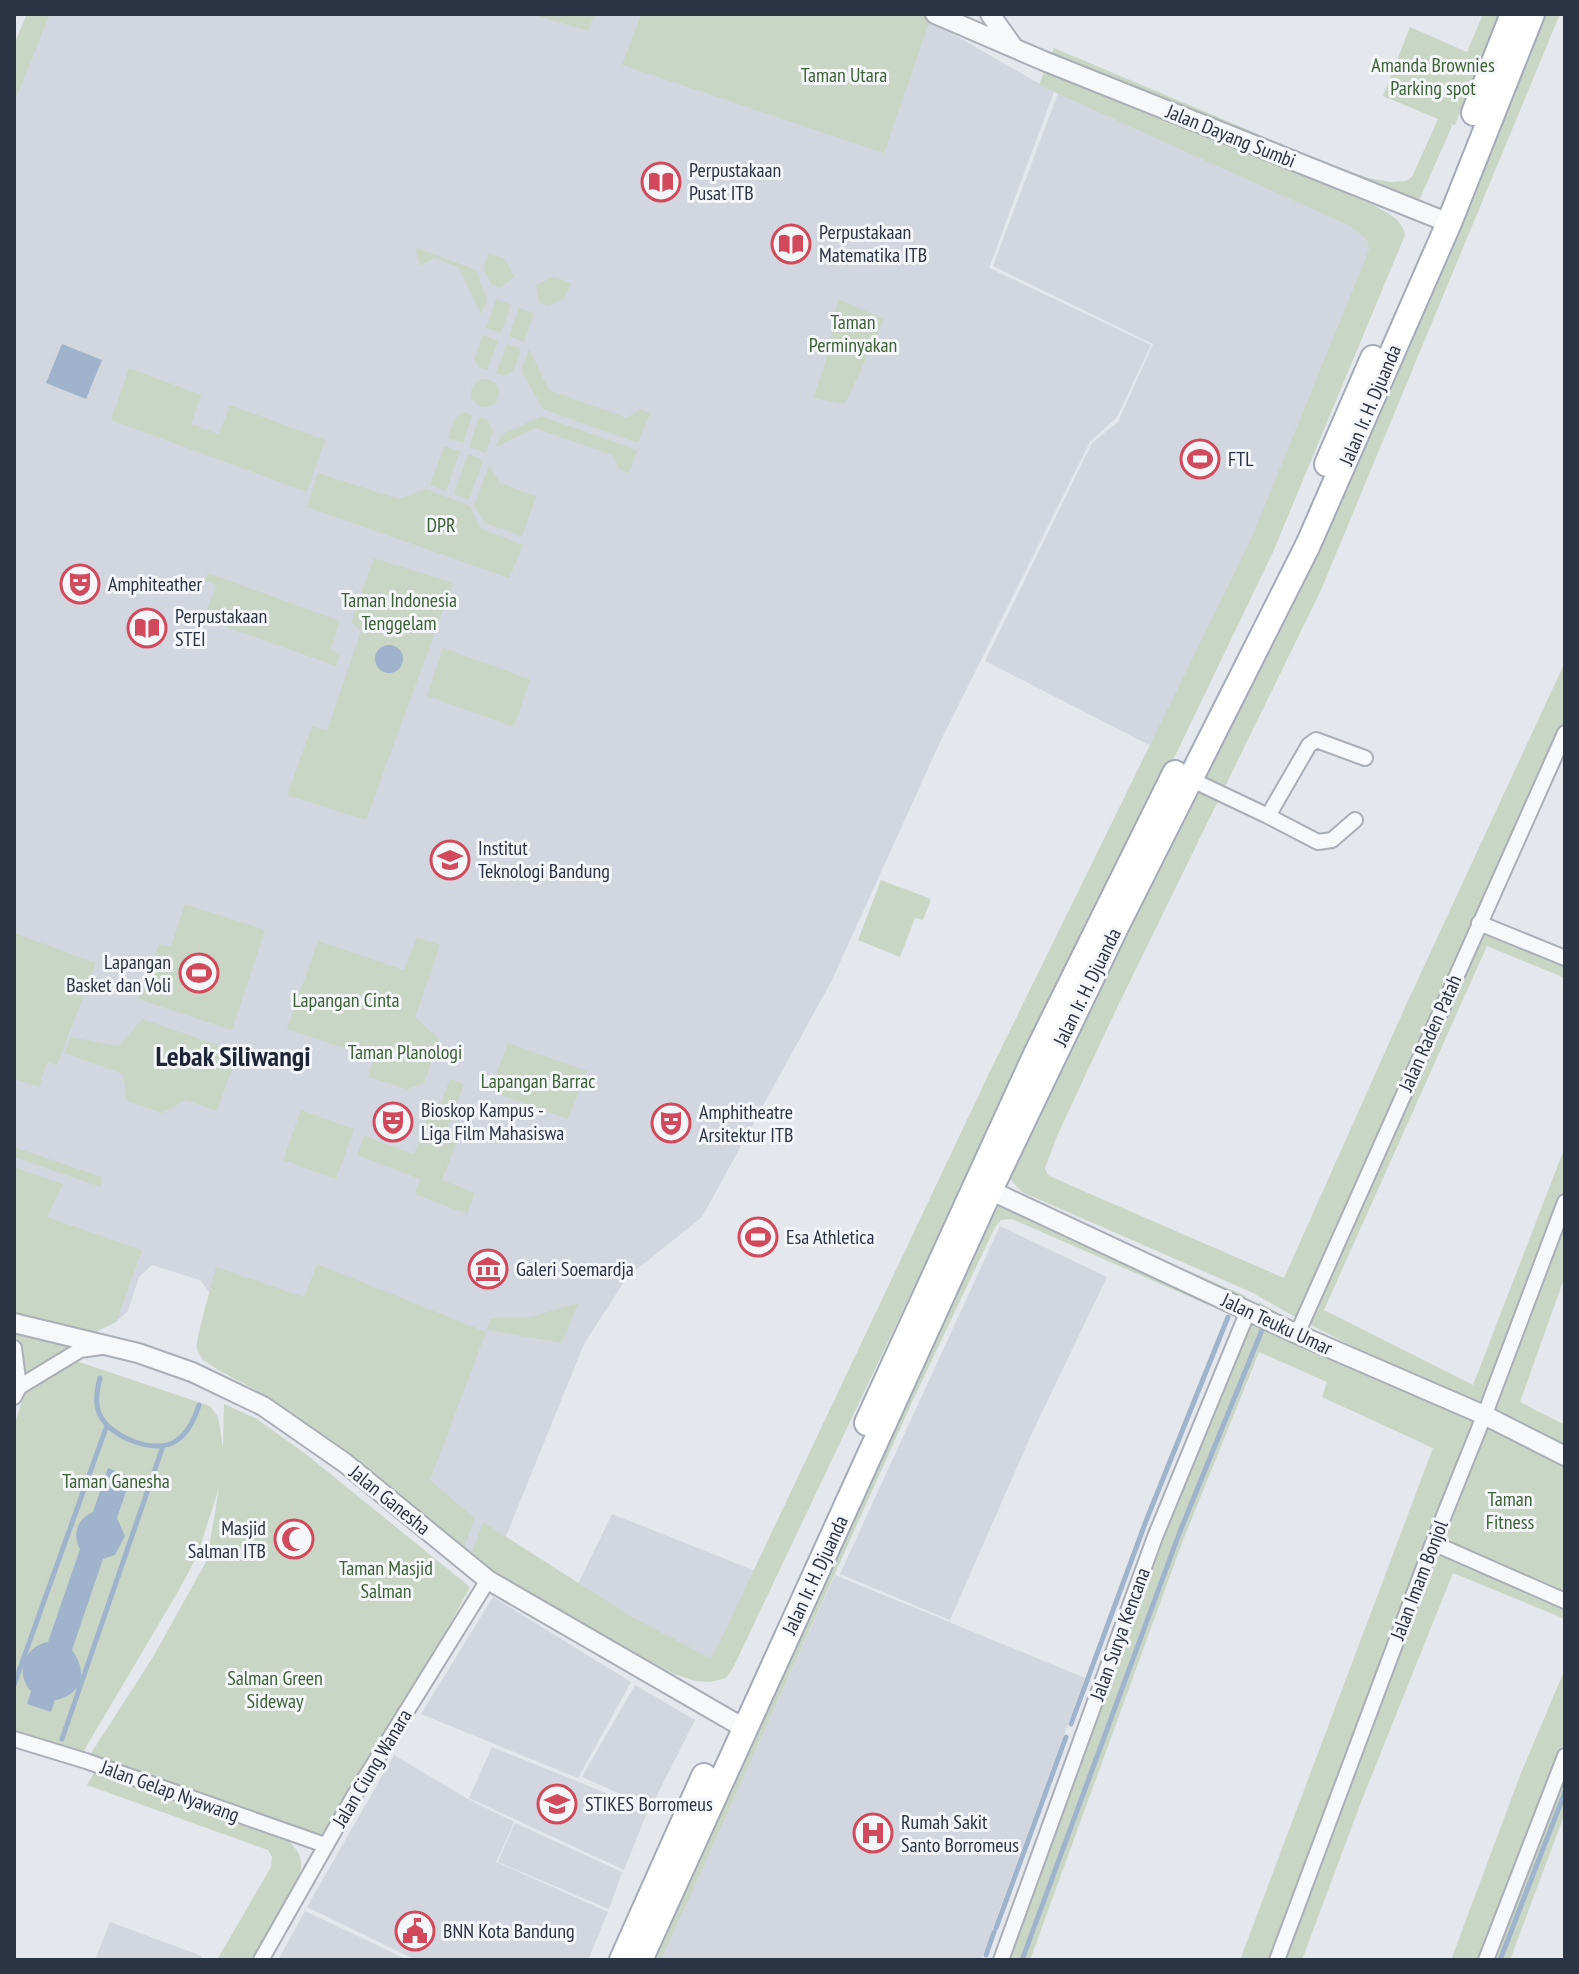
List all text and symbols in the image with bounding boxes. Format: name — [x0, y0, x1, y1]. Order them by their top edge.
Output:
park label: Amanda Brownies Parking spot — [1371, 52, 1495, 101]
park label: Taman Utara — [801, 62, 887, 88]
street label: Jalan Dayang Sumbi — [1161, 98, 1300, 174]
place label: Perpustakaan Pusat ITB — [689, 157, 781, 206]
library icon: Perpustakaan Pusat ITB — [640, 161, 682, 203]
place label: Perpustakaan Matematika ITB — [819, 219, 927, 268]
library icon: Perpustakaan Matematika ITB — [770, 223, 812, 265]
park label: Taman Perminyakan — [809, 309, 897, 358]
street label: Jalan Ir. H. Djuanda — [1333, 341, 1407, 470]
sports icon: FTL — [1179, 438, 1221, 480]
place label: FTL — [1228, 446, 1254, 472]
park label: DPR — [426, 512, 456, 538]
theatre icon: Amphiteather — [59, 563, 101, 605]
place label: Amphiteather — [108, 571, 202, 597]
park label: Taman Indonesia Tenggelam — [341, 587, 457, 636]
place label: Perpustakaan STEI — [175, 603, 267, 652]
library icon: Perpustakaan STEI — [126, 607, 168, 649]
place label: Institut Teknologi Bandung — [478, 835, 610, 884]
school or university icon: Institut Teknologi Bandung — [429, 839, 471, 881]
street label: Jalan Ir. H. Djuanda — [1047, 924, 1127, 1051]
place label: Lapangan Basket dan Voli — [66, 949, 171, 998]
sports icon: Lapangan Basket dan Voli — [178, 952, 220, 994]
street label: Jalan Raden Patah — [1392, 971, 1467, 1096]
park label: Lapangan Cinta — [293, 987, 399, 1013]
district label: Lebak Siliwangi — [156, 1037, 310, 1074]
park label: Taman Planologi — [348, 1039, 462, 1065]
park label: Lapangan Barrac — [481, 1068, 595, 1094]
place label: Bioskop Kampus - Liga Film Mahasiswa — [421, 1097, 564, 1146]
place label: Amphitheatre Arsitektur ITB — [699, 1099, 793, 1148]
theatre icon: Bioskop Kampus - Liga Film Mahasiswa — [372, 1101, 414, 1143]
theatre icon: Amphitheatre Arsitektur ITB — [650, 1102, 692, 1144]
sports icon: Esa Athletica — [737, 1216, 779, 1258]
place label: Esa Athletica — [786, 1224, 874, 1250]
museum icon: Galeri Soemardja — [467, 1248, 509, 1290]
place label: Galeri Soemardja — [516, 1256, 634, 1282]
street label: Jalan Teuku Umar — [1216, 1287, 1337, 1361]
street label: Jalan Ganesha — [343, 1459, 436, 1541]
park label: Taman Ganesha — [62, 1468, 170, 1494]
park label: Taman Fitness — [1486, 1486, 1535, 1535]
street label: Jalan Ir. H. Djuanda — [776, 1511, 854, 1639]
place label: Masjid Salman ITB — [188, 1515, 266, 1564]
street label: Jalan Imam Bonjol — [1384, 1516, 1454, 1644]
mosque icon: Masjid Salman ITB — [273, 1518, 315, 1560]
park label: Taman Masjid Salman — [339, 1555, 433, 1604]
street label: Jalan Surya Kencana — [1084, 1564, 1156, 1705]
park label: Salman Green Sideway — [227, 1665, 323, 1714]
street label: Jalan Ciung Wanara — [326, 1704, 417, 1833]
street label: Jalan Gelap Nyawang — [96, 1754, 243, 1828]
school or university icon: STIKES Borromeus — [536, 1783, 578, 1825]
place label: STIKES Borromeus — [585, 1791, 713, 1817]
place label: Rumah Sakit Santo Borromeus — [901, 1809, 1019, 1858]
hospital icon: Rumah Sakit Santo Borromeus — [852, 1812, 894, 1854]
public building icon: BNN Kota Bandung — [394, 1910, 436, 1952]
place label: BNN Kota Bandung — [443, 1918, 575, 1944]

